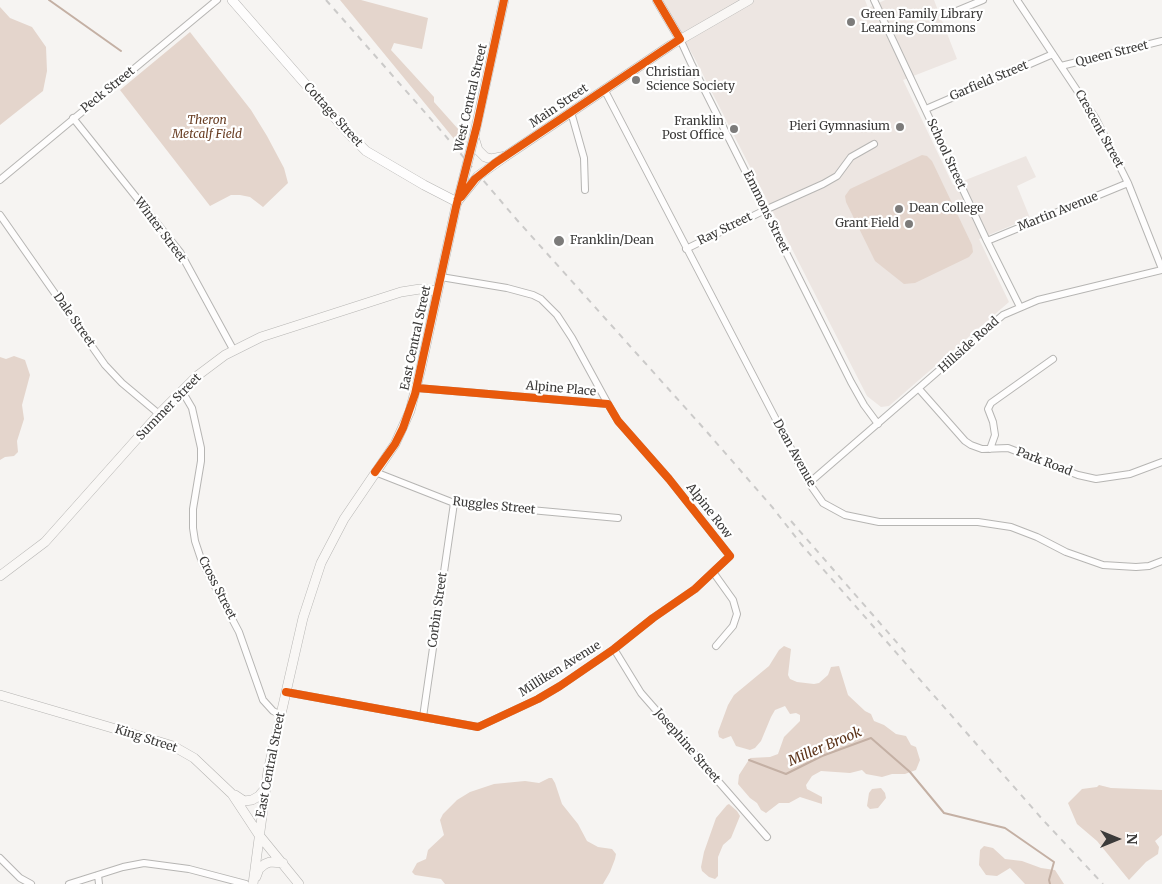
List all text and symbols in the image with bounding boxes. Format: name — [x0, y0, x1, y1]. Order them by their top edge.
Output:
place label: Green Family Library Learning Commons — [861, 8, 983, 36]
marker: Green Family Library Learning Commons — [845, 16, 857, 28]
street label: Queen Street — [1074, 38, 1150, 70]
street label: West Central Street — [452, 43, 490, 153]
street label: Garfield Street — [948, 58, 1030, 104]
street label: Peck Street — [78, 64, 138, 116]
place label: Christian Science Society — [646, 66, 735, 94]
marker: Christian Science Society — [630, 74, 642, 86]
street label: Cottage Street — [300, 80, 366, 150]
street label: Main Street — [527, 81, 591, 131]
street label: Crescent Street — [1072, 88, 1126, 170]
park label: Theron Metcalf Field — [172, 114, 242, 142]
place label: Franklin Post Office — [662, 115, 724, 143]
street label: School Street — [923, 116, 969, 192]
place label: Pieri Gymnasium — [789, 120, 890, 134]
marker: Pieri Gymnasium — [894, 121, 906, 133]
marker: Franklin Post Office — [728, 123, 740, 135]
street label: Emmons Street — [740, 169, 792, 255]
street label: Martin Avenue — [1016, 189, 1100, 235]
street label: Winter Street — [131, 195, 189, 265]
place label: Dean College — [909, 202, 984, 216]
marker: Dean College — [893, 203, 905, 215]
street label: Ray Street — [695, 210, 755, 248]
place label: Grant Field — [835, 217, 899, 231]
marker: Grant Field — [903, 218, 915, 230]
marker: Franklin/Dean — [552, 234, 566, 248]
place label: Franklin/Dean — [570, 234, 654, 248]
street label: East Central Street — [398, 284, 434, 392]
street label: Dale Street — [50, 290, 98, 350]
street label: Hillside Road — [936, 314, 1002, 376]
street label: Summer Street — [134, 371, 204, 443]
street label: Alpine Place — [525, 379, 597, 399]
street label: Dean Avenue — [770, 417, 818, 489]
street label: Park Road — [1014, 445, 1074, 479]
street label: Alpine Row — [683, 481, 735, 541]
street label: Ruggles Street — [452, 494, 536, 518]
street label: Cross Street — [195, 554, 239, 622]
street label: Corbin Street — [426, 571, 450, 649]
street label: Milliken Avenue — [517, 638, 603, 700]
street label: Josephine Street — [651, 706, 723, 786]
street label: East Central Street — [254, 711, 288, 819]
street label: King Street — [113, 722, 179, 756]
water label: Miller Brook — [786, 724, 864, 770]
north arrow — [1092, 814, 1142, 864]
text: N — [1123, 833, 1141, 845]

